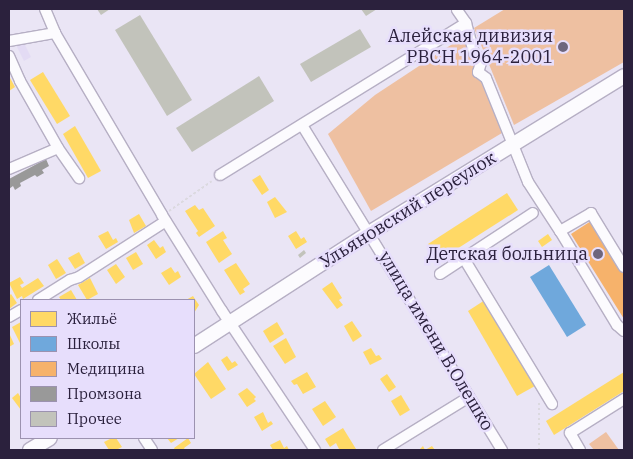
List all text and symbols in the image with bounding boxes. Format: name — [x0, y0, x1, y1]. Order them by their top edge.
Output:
place label: Алейская дивизия РВСН 1964-2001 — [388, 26, 553, 68]
marker: Алейская дивизия РВСН 1964-2001 — [557, 41, 569, 53]
street label: Ульяновский переулок — [316, 147, 500, 273]
place label: Детская больница — [426, 243, 588, 265]
street label: улица имени В.Олешко — [374, 247, 498, 435]
marker: Детская больница — [592, 248, 604, 260]
legend — [20, 299, 195, 439]
text: Жильё — [67, 309, 117, 328]
text: Школы — [67, 334, 120, 353]
text: Медицина — [67, 359, 145, 378]
text: Промзона — [67, 384, 142, 403]
text: Прочее — [67, 409, 122, 428]

